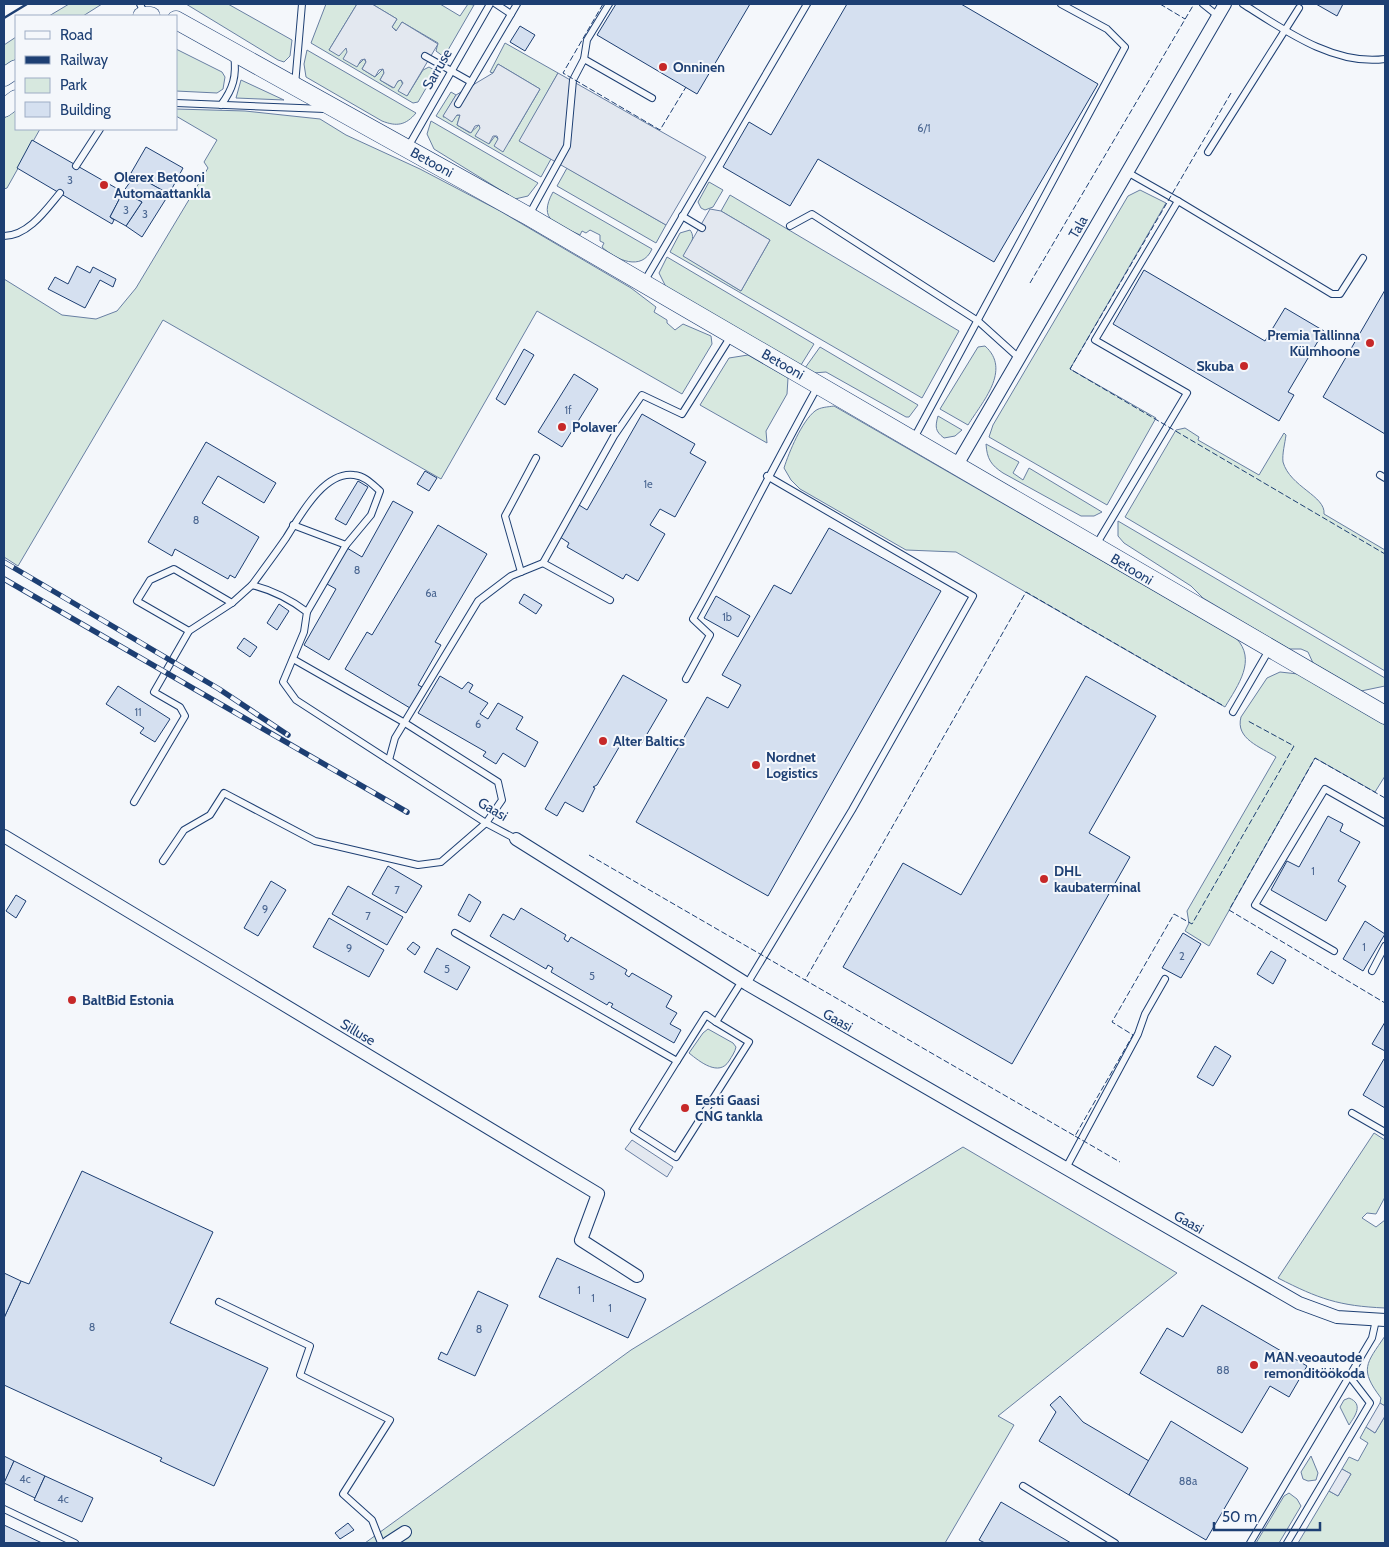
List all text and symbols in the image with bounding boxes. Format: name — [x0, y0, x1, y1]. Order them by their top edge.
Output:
legend — [15, 15, 178, 130]
text: Road — [60, 26, 93, 44]
street label: Sarruse — [418, 45, 456, 93]
text: Railway — [60, 51, 109, 69]
place label: Onninen — [673, 58, 725, 76]
marker: Onninen — [657, 61, 669, 73]
text: Park — [60, 76, 87, 94]
text: Building — [60, 101, 111, 119]
house number: 6/1 — [917, 121, 931, 135]
street label: Betooni — [407, 143, 457, 181]
place label: Olerex Betooni Automaattankla — [114, 168, 211, 202]
house number: 3 — [67, 173, 73, 187]
marker: Olerex Betooni Automaattankla — [98, 179, 110, 191]
house number: 3 — [123, 203, 129, 217]
house number: 3 — [142, 207, 148, 221]
street label: Tala — [1064, 212, 1092, 242]
place label: Premia Tallinna Külmhoone — [1267, 326, 1360, 360]
marker: Premia Tallinna Külmhoone — [1364, 337, 1376, 349]
street label: Betooni — [758, 345, 808, 383]
place label: Skuba — [1196, 357, 1234, 375]
marker: Skuba — [1238, 360, 1250, 372]
house number: 1f — [564, 403, 572, 417]
place label: Polaver — [572, 418, 618, 436]
marker: Polaver — [556, 421, 568, 433]
house number: 1e — [643, 477, 653, 491]
house number: 8 — [193, 513, 199, 527]
street label: Betooni — [1107, 549, 1157, 589]
house number: 8 — [354, 563, 360, 577]
house number: 6a — [425, 586, 437, 600]
house number: 1b — [722, 610, 732, 624]
house number: 11 — [134, 705, 142, 719]
house number: 6 — [475, 717, 481, 731]
place label: Alter Baltics — [613, 732, 685, 750]
marker: Alter Baltics — [597, 735, 609, 747]
place label: Nordnet Logistics — [766, 748, 818, 782]
marker: Nordnet Logistics — [750, 759, 762, 771]
street label: Gaasi — [475, 793, 511, 825]
place label: DHL kaubaterminal — [1054, 862, 1141, 896]
house number: 1 — [1311, 864, 1315, 878]
marker: DHL kaubaterminal — [1038, 873, 1050, 885]
house number: 7 — [394, 883, 400, 897]
house number: 9 — [262, 902, 268, 916]
house number: 7 — [365, 909, 371, 923]
house number: 1 — [1362, 940, 1366, 954]
house number: 9 — [346, 941, 352, 955]
house number: 2 — [1179, 949, 1185, 963]
house number: 5 — [444, 962, 450, 976]
house number: 5 — [589, 969, 595, 983]
place label: BaltBid Estonia — [82, 991, 174, 1009]
marker: BaltBid Estonia — [66, 994, 78, 1006]
street label: Gaasi — [820, 1004, 856, 1036]
street label: Silluse — [337, 1015, 379, 1049]
place label: Eesti Gaasi CNG tankla — [695, 1091, 763, 1125]
marker: Eesti Gaasi CNG tankla — [679, 1102, 691, 1114]
street label: Gaasi — [1171, 1206, 1207, 1238]
house number: 1 — [577, 1283, 581, 1297]
house number: 1 — [591, 1291, 595, 1305]
house number: 1 — [608, 1301, 612, 1315]
house number: 8 — [89, 1320, 95, 1334]
house number: 8 — [476, 1322, 482, 1336]
place label: MAN veoautode remonditöökoda — [1264, 1348, 1365, 1382]
marker: MAN veoautode remonditöökoda — [1248, 1359, 1260, 1371]
house number: 88 — [1216, 1363, 1230, 1377]
house number: 4c — [19, 1472, 31, 1486]
house number: 88a — [1179, 1474, 1198, 1488]
house number: 4c — [57, 1492, 69, 1506]
scale bar — [1214, 1500, 1320, 1532]
text: 50 m — [1222, 1508, 1257, 1526]

